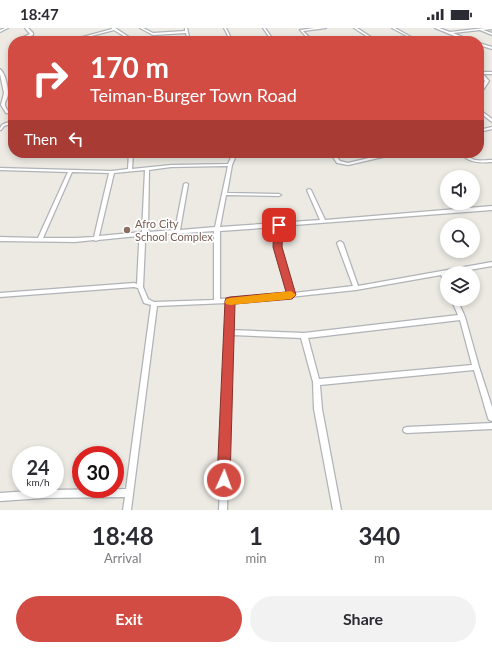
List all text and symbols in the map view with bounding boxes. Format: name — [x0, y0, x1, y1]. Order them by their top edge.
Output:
text: 18:47 — [20, 5, 59, 23]
text: 170 m — [90, 50, 169, 84]
icon: right — [24, 52, 76, 104]
text: Teiman-Burger Town Road — [90, 84, 297, 106]
icon: left — [65, 128, 87, 150]
text: Then — [24, 130, 57, 148]
map controls — [440, 170, 480, 306]
button: sound — [440, 170, 480, 210]
pin — [262, 208, 296, 242]
icon: arrive — [268, 214, 290, 236]
place label: Afro City School Complex — [135, 217, 213, 243]
button: search — [440, 218, 480, 258]
marker: Afro City School Complex — [122, 225, 132, 235]
button: layers — [440, 266, 480, 306]
speed limit sign: 30 — [72, 446, 124, 498]
text: 24 — [26, 455, 50, 479]
position arrow — [203, 459, 245, 501]
text: km/h — [26, 476, 50, 488]
text: 18:48 — [92, 521, 154, 550]
text: 1 — [249, 521, 263, 550]
text: 340 — [358, 521, 400, 550]
text: Arrival — [104, 550, 141, 566]
text: min — [246, 550, 267, 566]
text: m — [374, 550, 385, 566]
button: Exit — [16, 596, 242, 642]
button: Share — [250, 596, 476, 642]

